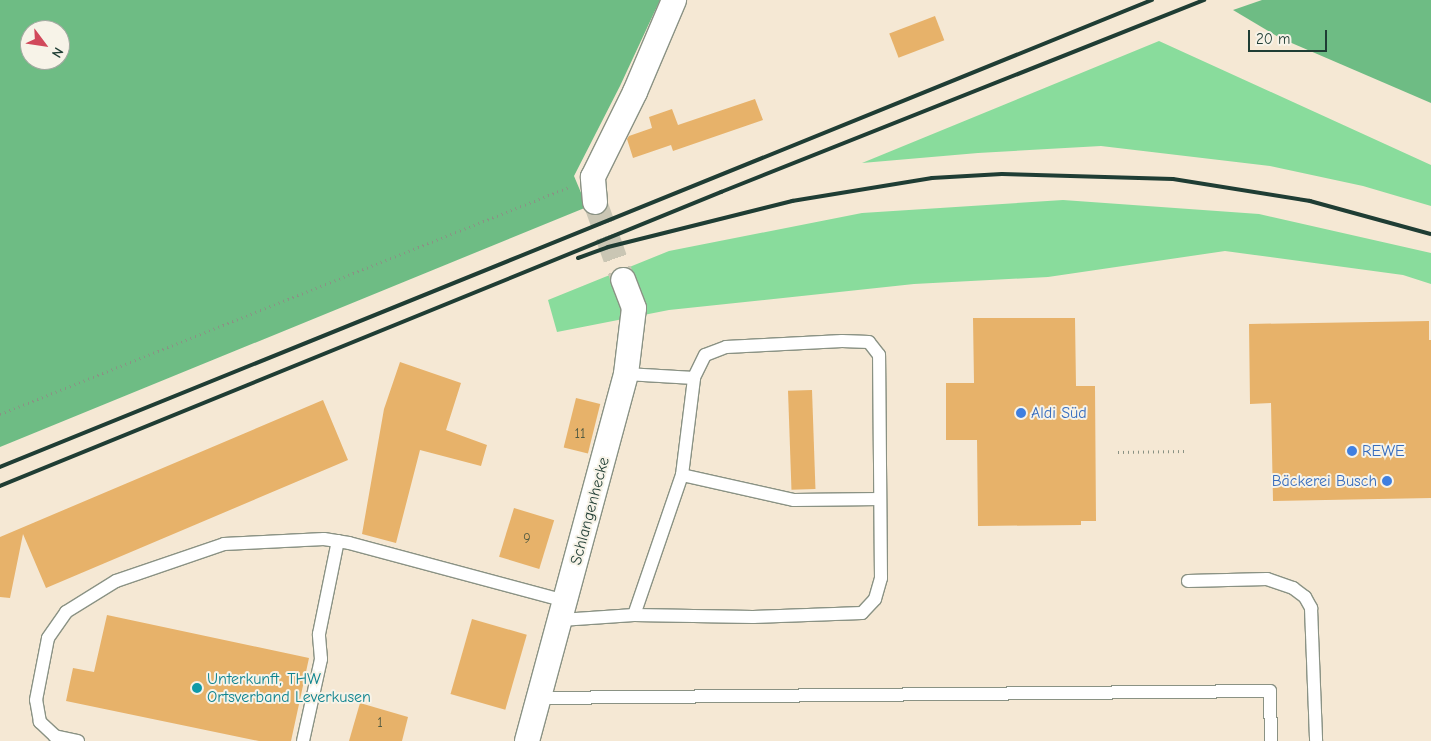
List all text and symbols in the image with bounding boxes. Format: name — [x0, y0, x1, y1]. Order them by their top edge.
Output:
north arrow — [20, 20, 70, 70]
scale bar — [1251, 20, 1330, 52]
text: 20 m — [1256, 30, 1290, 48]
text: N — [48, 44, 67, 61]
place label: Aldi Süd — [1031, 403, 1087, 423]
marker: Aldi Süd — [1015, 407, 1027, 419]
house number: 11 — [574, 426, 586, 442]
place label: REWE — [1362, 441, 1405, 461]
marker: REWE — [1346, 445, 1358, 457]
street label: Schlangenhecke — [566, 455, 614, 567]
place label: Bäckerei Busch — [1272, 471, 1377, 491]
marker: Bäckerei Busch — [1381, 475, 1393, 487]
house number: 9 — [523, 531, 531, 547]
place label: Unterkunft, THW Ortsverband Leverkusen — [207, 669, 371, 707]
marker: Unterkunft, THW Ortsverband Leverkusen — [191, 682, 203, 694]
house number: 1 — [377, 715, 383, 731]

